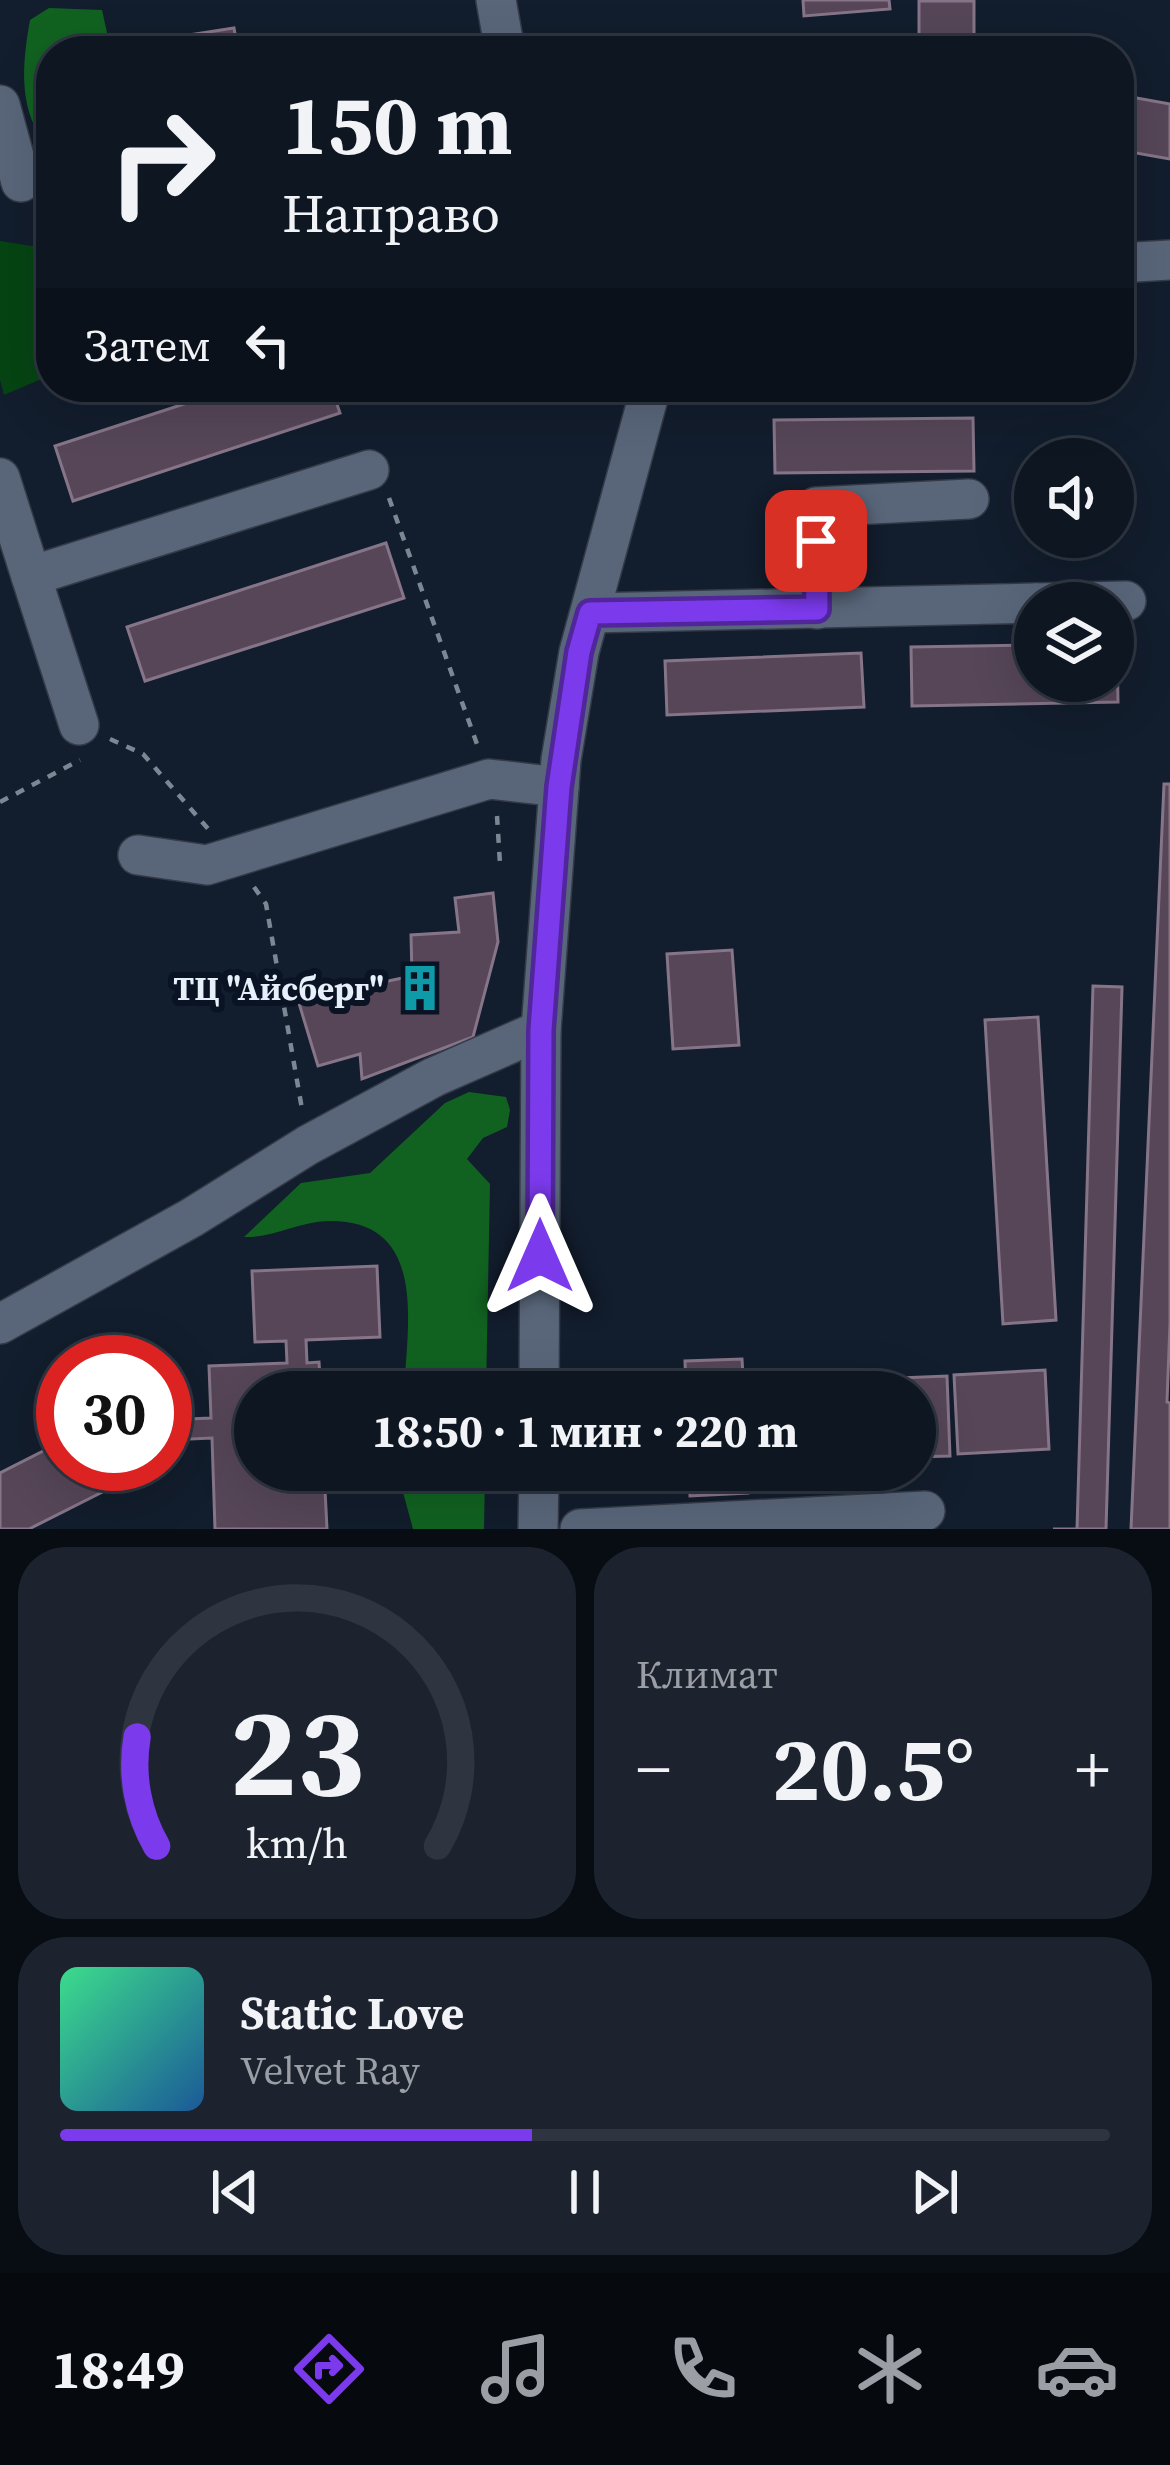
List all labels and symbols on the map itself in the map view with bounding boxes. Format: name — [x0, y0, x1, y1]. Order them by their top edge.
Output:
pin — [765, 490, 867, 592]
building icon: ТЦ "Айсберг" — [395, 963, 445, 1013]
place label: ТЦ "Айсберг" — [173, 966, 384, 1011]
position arrow — [477, 1193, 603, 1319]
speed limit sign: 30 — [36, 1335, 192, 1491]

